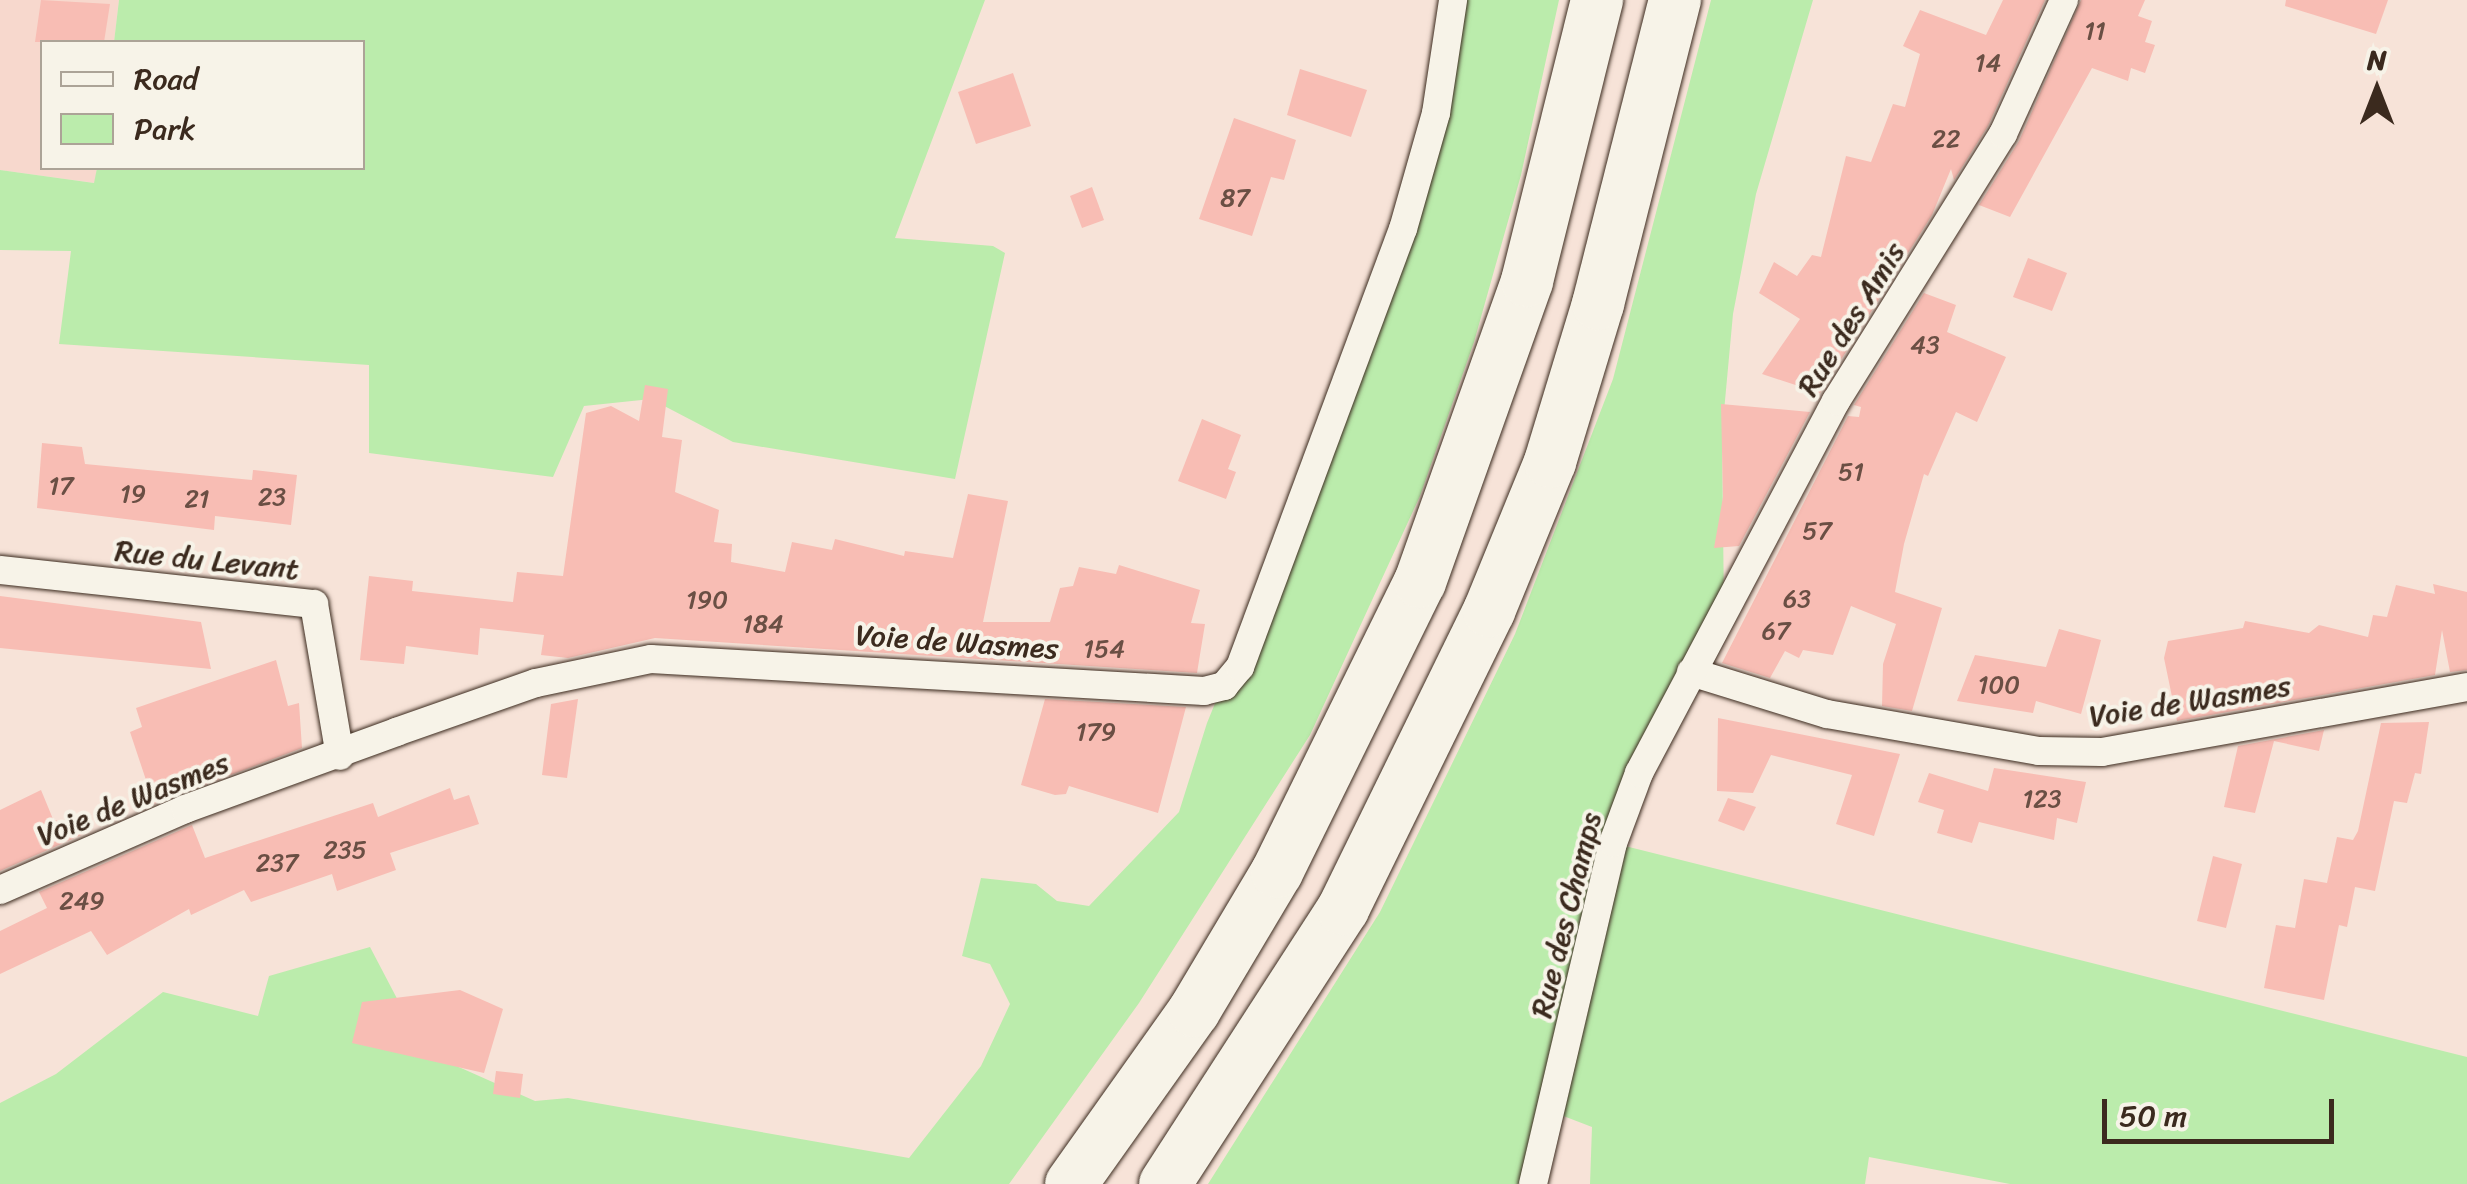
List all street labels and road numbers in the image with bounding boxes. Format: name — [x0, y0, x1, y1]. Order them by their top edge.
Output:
street label: Rue des Amis — [1789, 235, 1913, 403]
street label: Rue du Levant — [114, 532, 300, 588]
street label: Voie de Wasmes — [855, 617, 1059, 667]
street label: Voie de Wasmes — [2087, 667, 2293, 735]
street label: Voie de Wasmes — [32, 744, 234, 854]
street label: Rue des Champs — [1523, 808, 1609, 1022]

